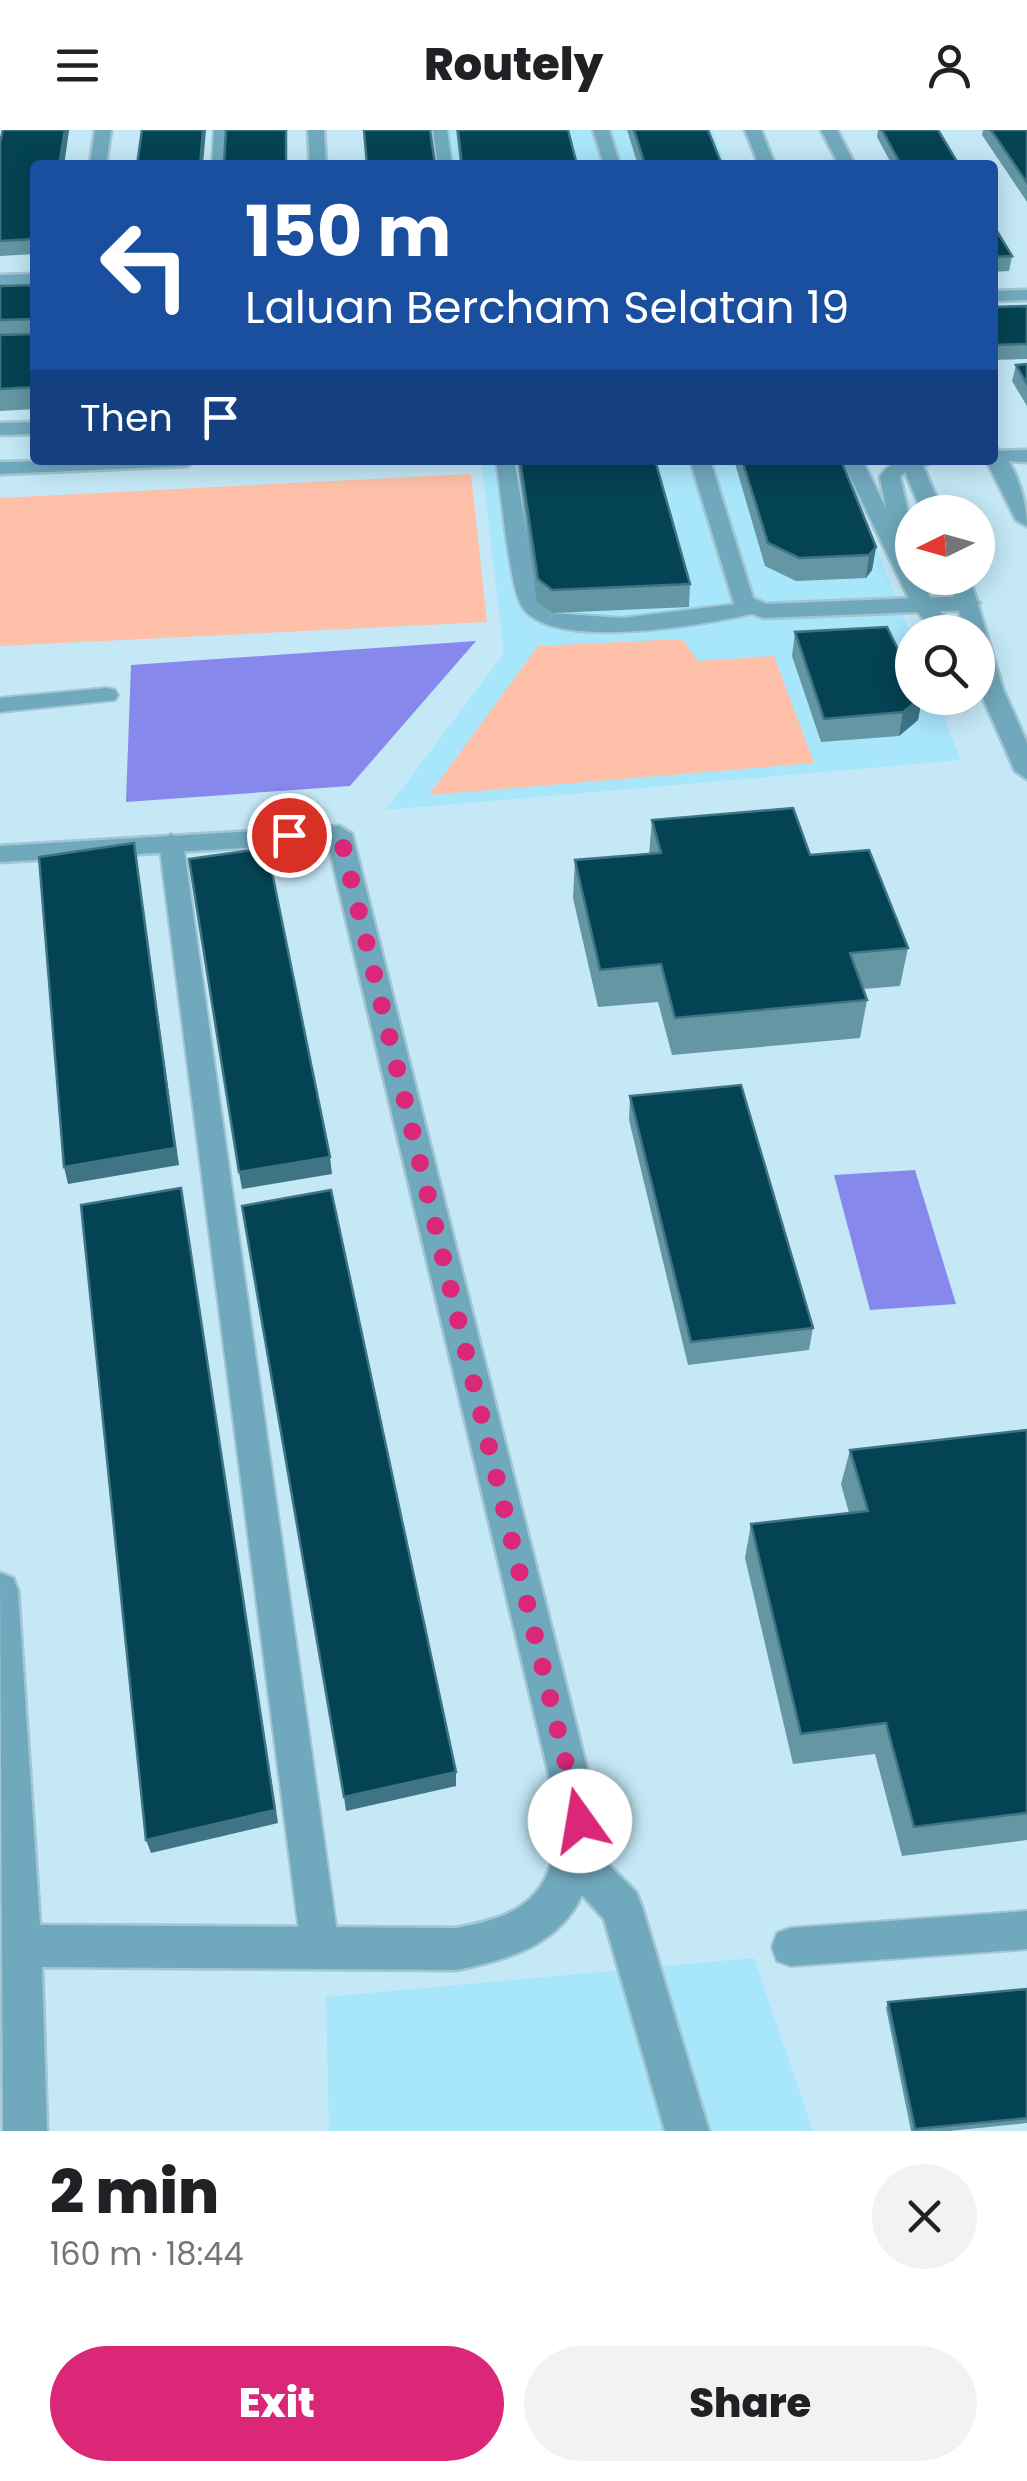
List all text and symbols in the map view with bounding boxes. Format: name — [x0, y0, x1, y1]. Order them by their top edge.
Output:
text: Routely — [424, 33, 603, 96]
icon: menu — [50, 38, 105, 93]
icon: person — [922, 38, 977, 93]
text: 150 m — [245, 182, 451, 281]
icon: left — [80, 200, 210, 330]
text: Laluan Bercham Selatan 19 — [245, 276, 849, 339]
icon: arrive — [193, 390, 248, 445]
text: Then — [80, 391, 173, 444]
north arrow — [895, 495, 995, 595]
map controls — [895, 495, 995, 715]
button: search — [895, 615, 995, 715]
pin — [247, 793, 332, 878]
icon: arrive — [262, 808, 317, 863]
position arrow — [528, 1769, 632, 1873]
text: 2 min — [50, 2150, 219, 2234]
button: close — [872, 2164, 977, 2269]
text: 160 m · 18:44 — [50, 2231, 244, 2276]
button: Exit — [50, 2346, 504, 2461]
button: Share — [524, 2346, 977, 2461]

